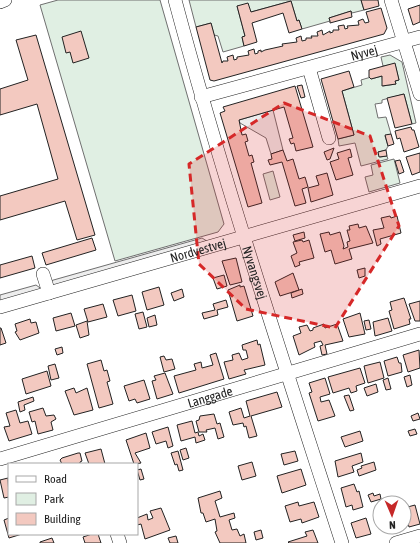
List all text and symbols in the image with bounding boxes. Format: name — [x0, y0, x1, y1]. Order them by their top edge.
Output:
street label: Nyvej — [349, 42, 379, 63]
street label: Nordvestvej — [168, 235, 228, 265]
street label: Nyvangsvej — [240, 244, 270, 301]
street label: Langgade — [186, 383, 234, 410]
legend — [8, 463, 138, 535]
text: Road — [44, 472, 67, 486]
text: Park — [44, 492, 65, 506]
north arrow — [372, 495, 412, 535]
text: Building — [44, 512, 82, 526]
text: N — [389, 519, 396, 531]

